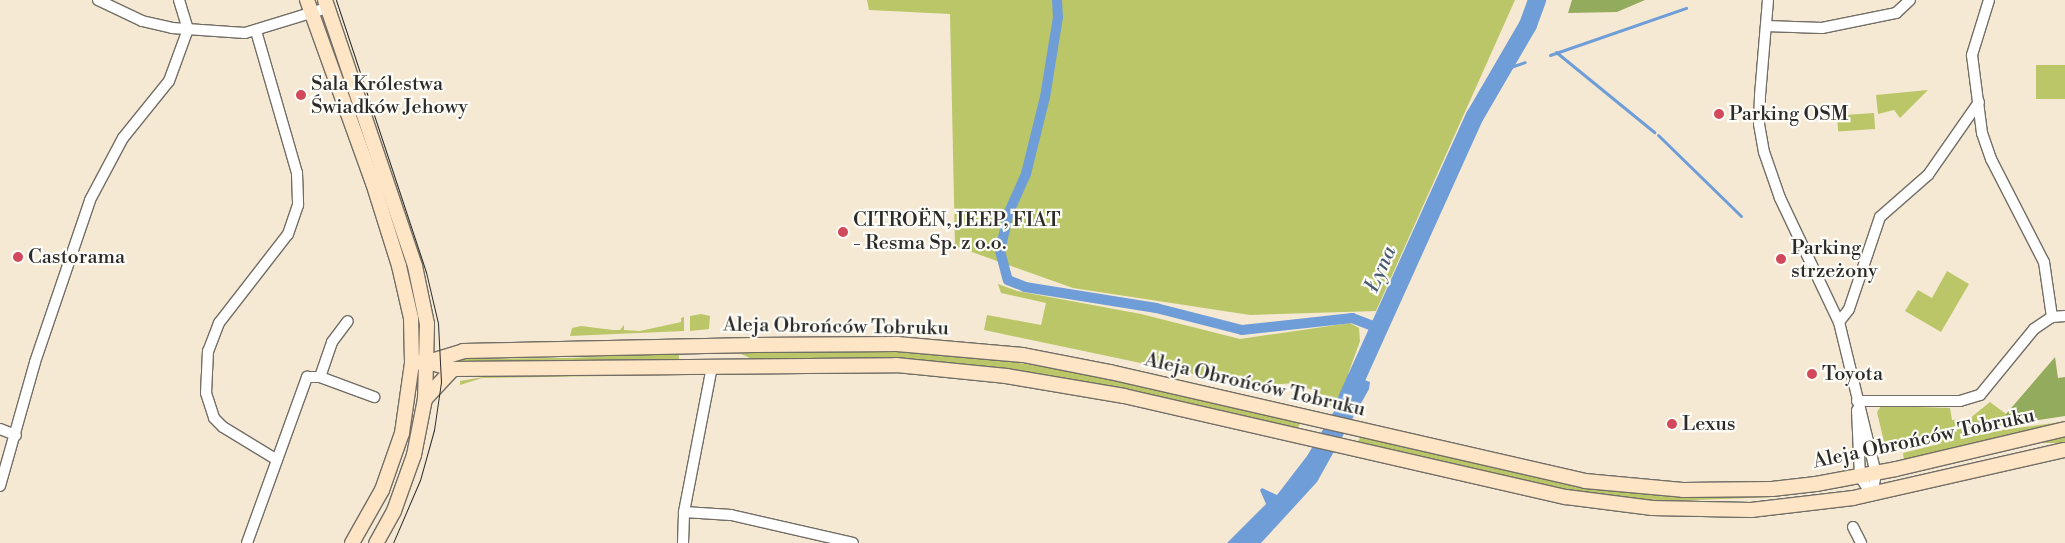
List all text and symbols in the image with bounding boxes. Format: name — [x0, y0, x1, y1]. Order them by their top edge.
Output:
place label: Sala Królestwa Świadków Jehowy — [311, 72, 468, 119]
marker: Sala Królestwa Świadków Jehowy — [295, 89, 307, 101]
place label: Parking OSM — [1729, 102, 1848, 126]
marker: Parking OSM — [1713, 108, 1725, 120]
place label: CITROËN, JEEP, FIAT - Resma Sp. z o.o. — [853, 208, 1061, 255]
marker: CITROËN, JEEP, FIAT - Resma Sp. z o.o. — [837, 226, 849, 238]
place label: Parking strzeżony — [1791, 236, 1878, 283]
water label: Łyna — [1360, 242, 1402, 296]
place label: Castorama — [28, 245, 125, 269]
marker: Castorama — [12, 251, 24, 263]
marker: Parking strzeżony — [1775, 253, 1787, 265]
street label: Aleja Obrońców Tobruku — [723, 313, 949, 341]
street label: Aleja Obrońców Tobruku — [1142, 348, 1368, 422]
place label: Toyota — [1822, 362, 1883, 386]
marker: Toyota — [1806, 368, 1818, 380]
street label: Aleja Obrońców Tobruku — [1811, 404, 2037, 474]
place label: Lexus — [1682, 412, 1736, 436]
marker: Lexus — [1666, 418, 1678, 430]

